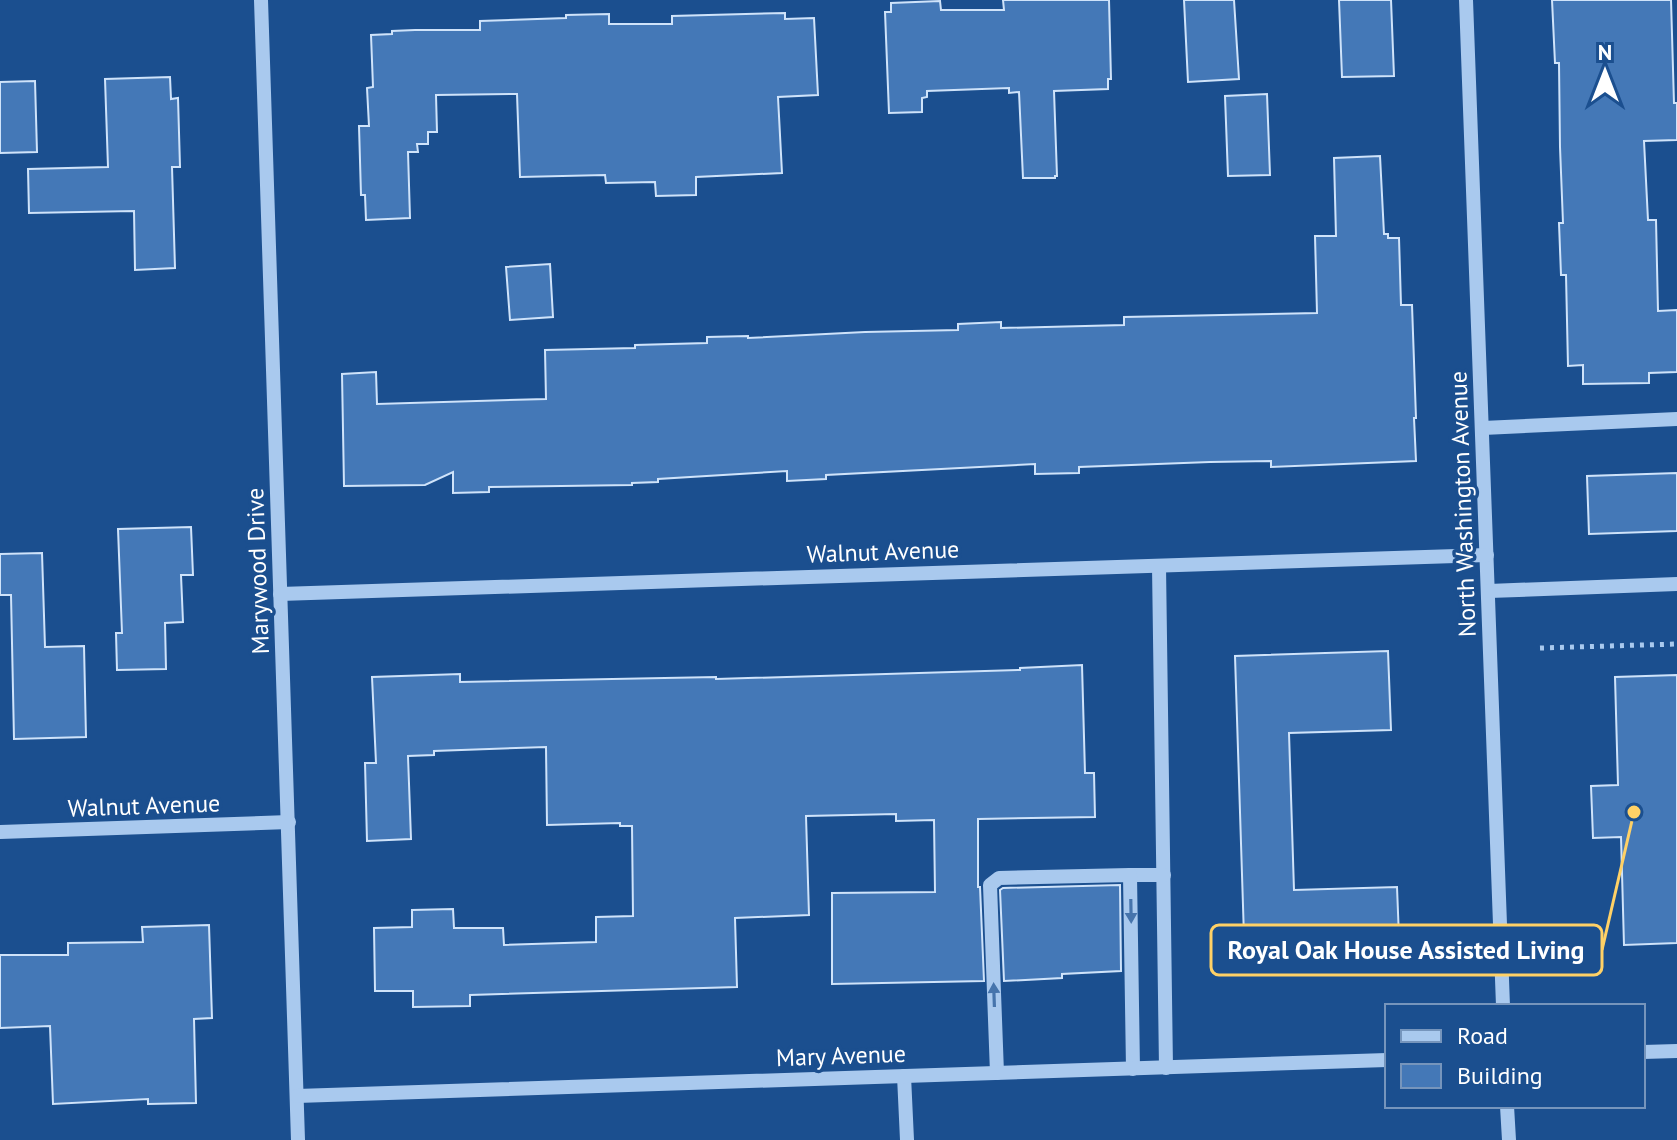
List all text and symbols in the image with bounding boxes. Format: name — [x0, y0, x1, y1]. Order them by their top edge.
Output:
north arrow — [1565, 32, 1645, 112]
text: N — [1598, 38, 1612, 66]
street label: North Washington Avenue — [1442, 371, 1483, 638]
street label: Marywood Drive — [239, 487, 276, 655]
street label: Walnut Avenue — [806, 533, 960, 570]
street label: Walnut Avenue — [67, 787, 221, 824]
one-way arrow — [1124, 899, 1137, 924]
callout: Royal Oak House Assisted Living — [1211, 925, 1602, 975]
text: Royal Oak House Assisted Living — [1228, 933, 1584, 966]
one-way arrow — [987, 982, 1000, 1007]
legend — [1385, 1004, 1645, 1108]
text: Road — [1457, 1020, 1508, 1051]
street label: Mary Avenue — [775, 1038, 906, 1073]
text: Building — [1457, 1060, 1543, 1091]

